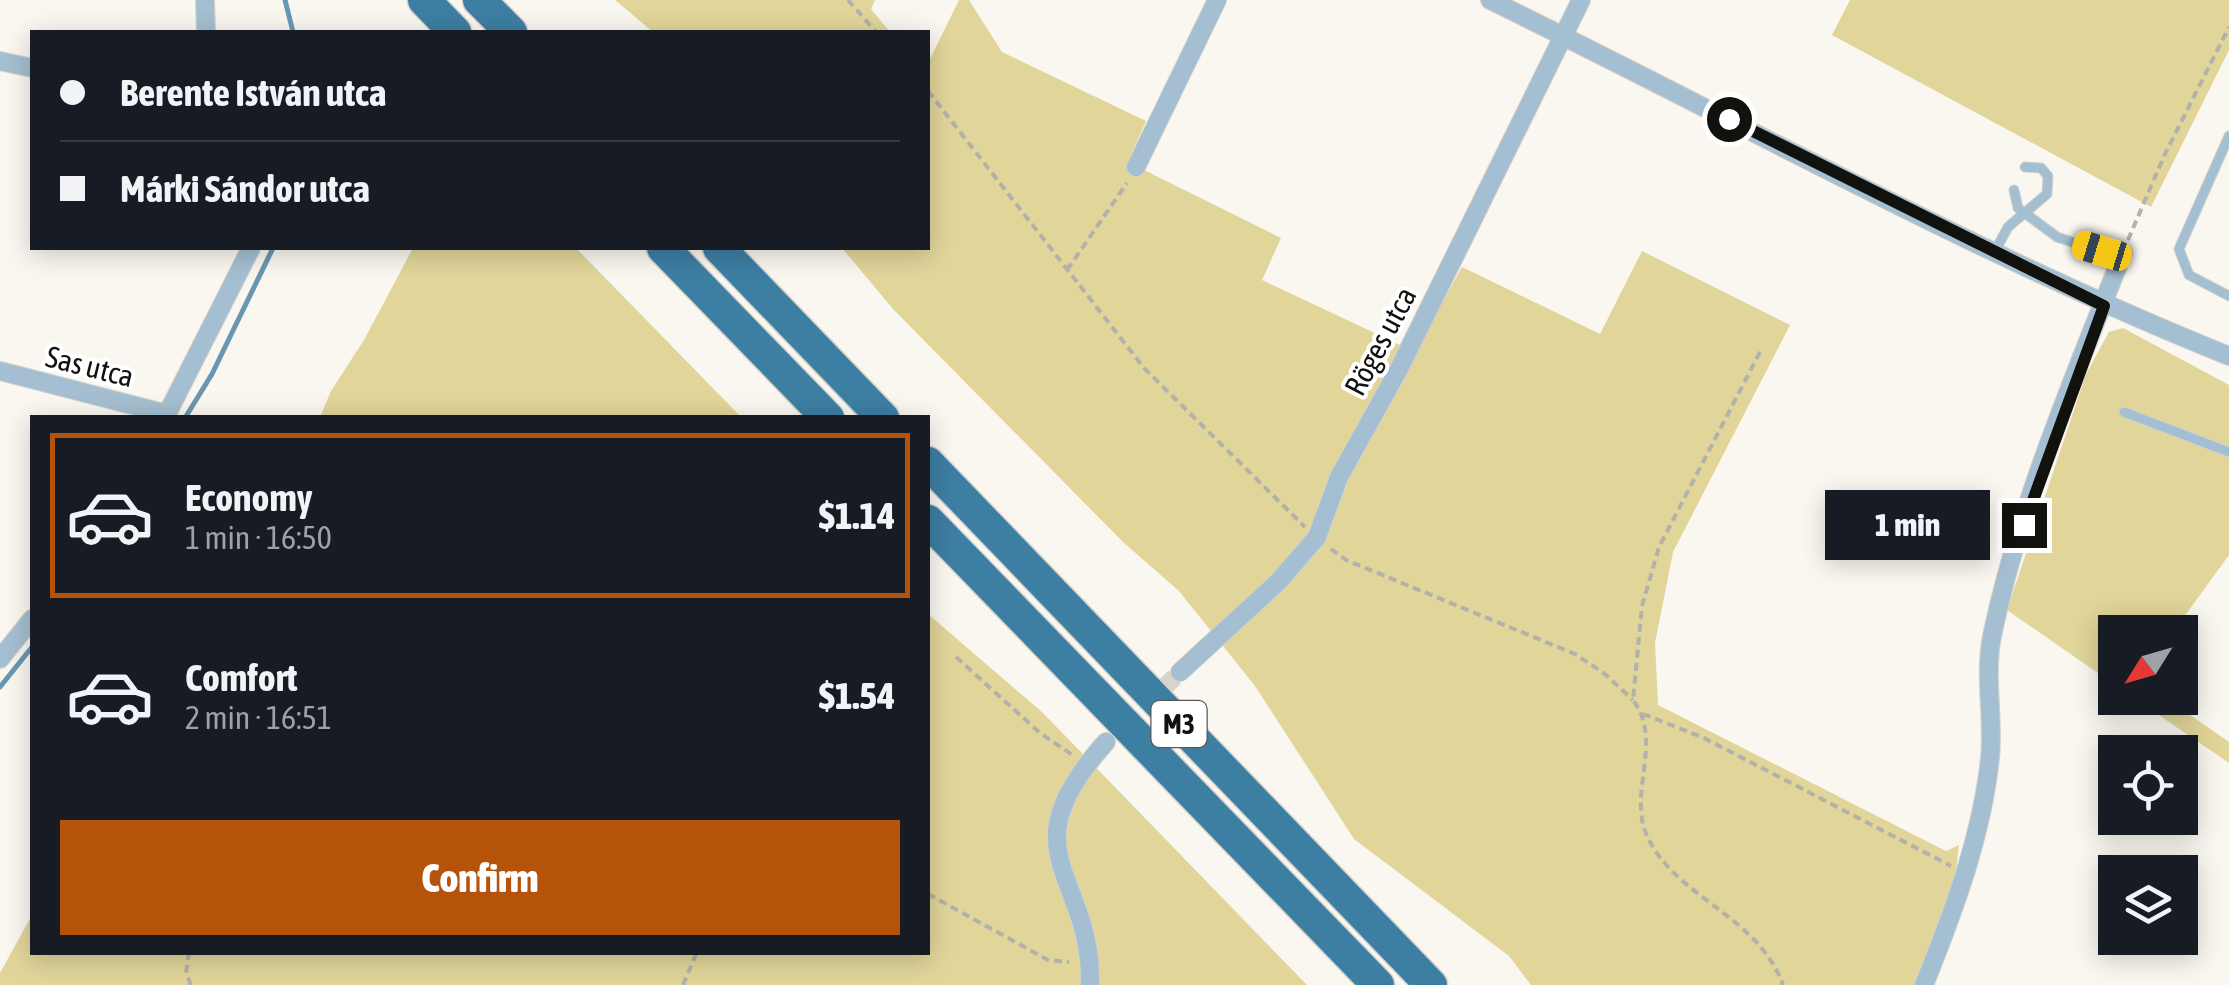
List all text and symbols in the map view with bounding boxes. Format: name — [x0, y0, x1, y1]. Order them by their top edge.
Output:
text: Berente István utca — [120, 71, 386, 114]
route start — [1707, 97, 1752, 142]
text: Márki Sándor utca — [120, 167, 370, 210]
car — [2069, 228, 2135, 274]
street label: Röges utca — [1337, 281, 1423, 401]
street label: Sas utca — [43, 339, 137, 393]
icon: car — [65, 471, 155, 561]
text: Economy — [185, 476, 312, 519]
callout: 1 min — [1824, 490, 1989, 560]
text: $1.14 — [819, 494, 895, 537]
route end — [2002, 503, 2047, 548]
text: 1 min — [1875, 506, 1940, 543]
text: 1 min · 16:50 — [185, 519, 332, 556]
north arrow — [2098, 615, 2198, 715]
map controls — [2098, 615, 2198, 955]
icon: car — [65, 651, 155, 741]
text: Comfort — [185, 656, 297, 699]
text: $1.54 — [819, 674, 895, 717]
text: 2 min · 16:51 — [185, 699, 332, 736]
road number: M3 — [1152, 701, 1206, 747]
button: locate — [2098, 735, 2198, 835]
button: Confirm — [60, 820, 900, 935]
button: layers — [2098, 855, 2198, 955]

